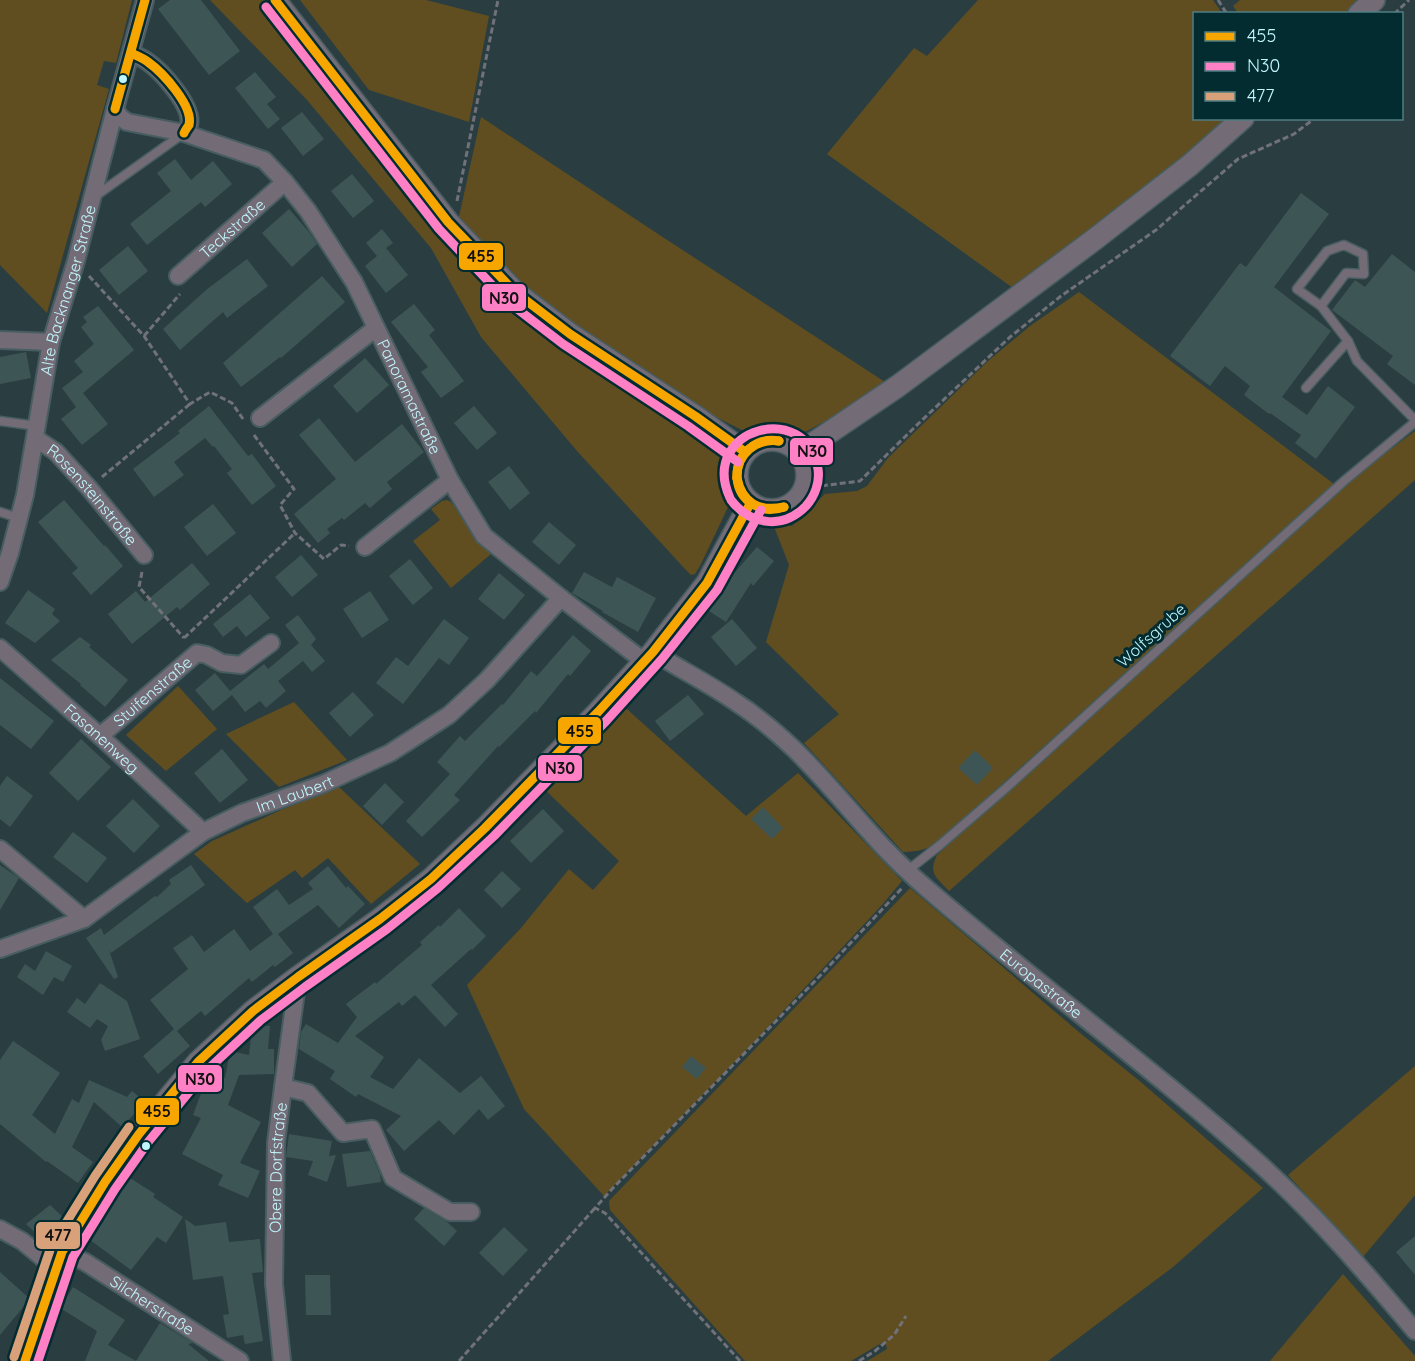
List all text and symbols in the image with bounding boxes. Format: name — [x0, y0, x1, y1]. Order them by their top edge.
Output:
legend — [1193, 12, 1403, 120]
text: 455 — [1247, 24, 1276, 47]
text: N30 — [1247, 54, 1280, 77]
unlabelled marker — [117, 73, 129, 85]
text: 477 — [1247, 84, 1274, 107]
street label: Teckstraße — [195, 194, 269, 263]
street label: Alte Backnanger Straße — [35, 203, 100, 377]
line badge: 455 — [458, 242, 504, 271]
text: 455 — [467, 246, 495, 266]
line badge: N30 — [481, 283, 527, 312]
text: N30 — [489, 288, 519, 308]
street label: Panoramastraße — [373, 336, 446, 457]
line badge: N30 — [789, 437, 834, 466]
street label: Rosensteinstraße — [44, 439, 142, 549]
text: N30 — [797, 441, 827, 461]
street label: Wolfsgrube — [1112, 599, 1190, 671]
street label: Stuifenstraße — [109, 652, 196, 731]
street label: Fasanenweg — [60, 699, 143, 777]
line badge: 455 — [557, 716, 602, 745]
text: 455 — [566, 721, 594, 741]
line badge: N30 — [537, 754, 583, 782]
text: N30 — [545, 758, 575, 778]
street label: Im Laubert — [253, 771, 336, 817]
street label: Europastraße — [996, 944, 1087, 1023]
line badge: N30 — [177, 1064, 223, 1093]
text: N30 — [185, 1069, 215, 1089]
line badge: 455 — [135, 1097, 180, 1126]
text: 455 — [143, 1101, 171, 1121]
street label: Obere Dorfstraße — [265, 1101, 291, 1233]
unlabelled marker — [140, 1140, 152, 1152]
line badge: 477 — [35, 1221, 81, 1250]
text: 477 — [45, 1225, 71, 1245]
street label: Silcherstraße — [107, 1271, 198, 1339]

